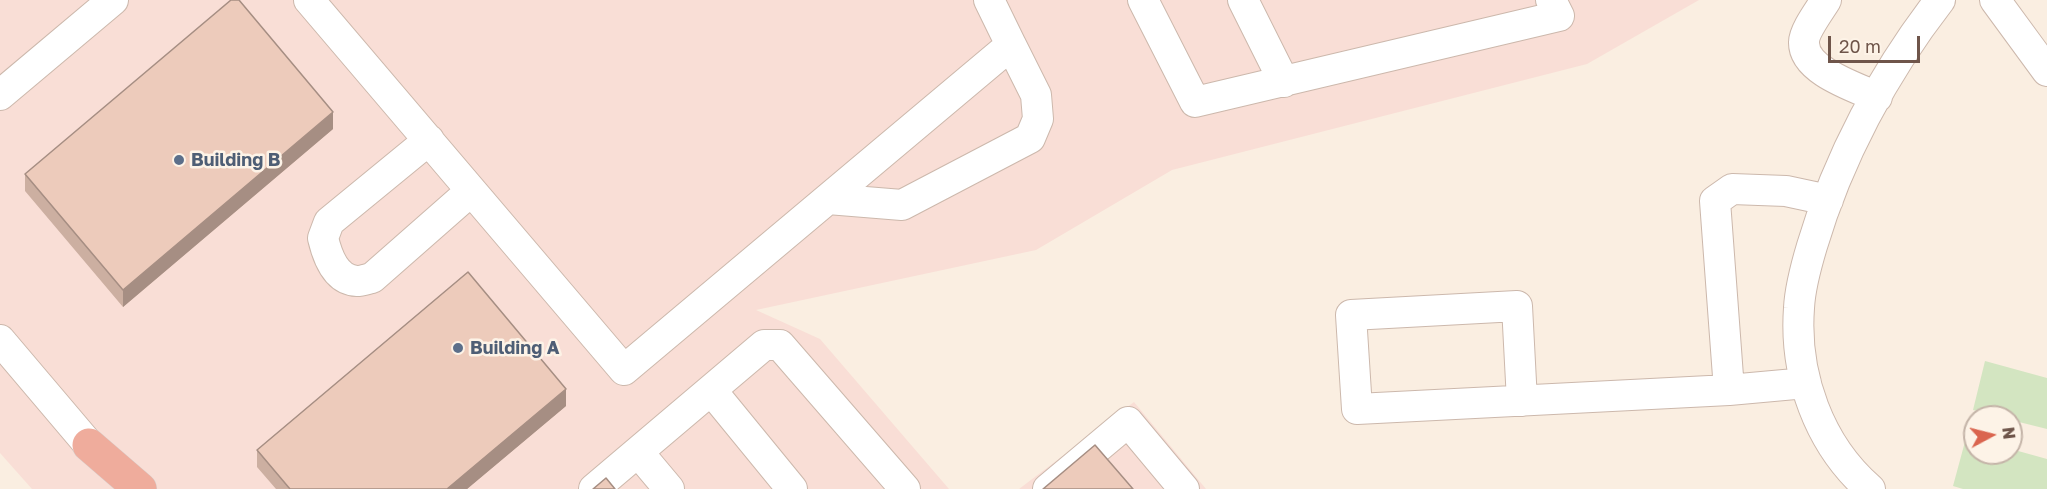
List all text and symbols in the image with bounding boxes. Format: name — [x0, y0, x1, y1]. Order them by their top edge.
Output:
scale bar — [1831, 24, 1922, 62]
text: 20 m — [1839, 35, 1881, 57]
place label: Building B — [191, 149, 280, 171]
marker: Building B — [172, 153, 186, 167]
place label: Building A — [470, 337, 560, 359]
marker: Building A — [451, 341, 465, 355]
north arrow — [1963, 405, 2023, 465]
text: N — [1998, 426, 2020, 440]

